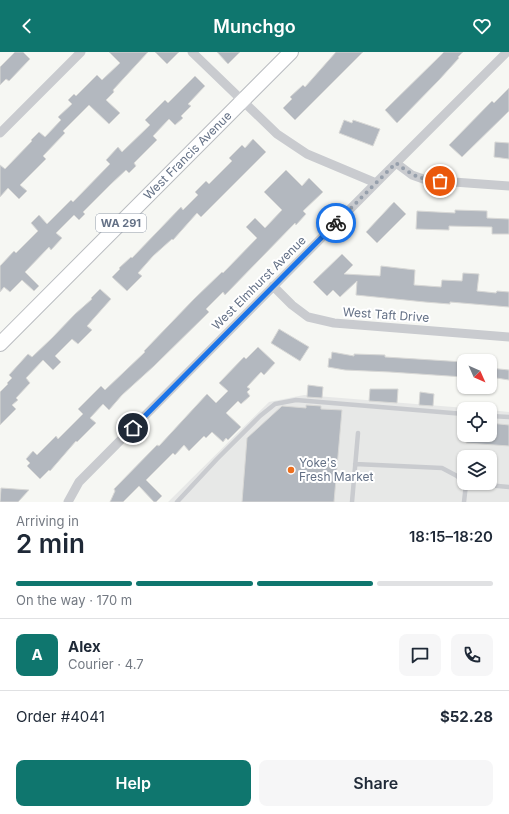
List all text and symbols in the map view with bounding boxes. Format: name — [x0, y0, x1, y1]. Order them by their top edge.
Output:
icon: back — [16, 15, 38, 37]
icon: heart — [471, 15, 493, 37]
text: Munchgo — [213, 16, 296, 37]
street label: West Francis Avenue — [140, 108, 235, 203]
pin — [423, 164, 457, 198]
icon: bag — [429, 170, 451, 192]
courier — [316, 203, 356, 243]
icon: bike — [325, 212, 347, 234]
road number: WA 291 — [96, 214, 146, 232]
street label: West Elmhurst Avenue — [208, 232, 309, 333]
street label: West Taft Drive — [342, 304, 430, 325]
north arrow — [457, 354, 497, 394]
map controls — [457, 354, 497, 490]
button: locate — [457, 402, 497, 442]
pin — [116, 411, 150, 445]
icon: home — [122, 417, 144, 439]
button: layers — [457, 450, 497, 490]
place label: Yoke's Fresh Market — [299, 455, 373, 484]
marker: Yoke's Fresh Market — [286, 465, 296, 475]
text: Arriving in — [16, 513, 79, 529]
text: 18:15–18:20 — [409, 527, 493, 546]
text: 2 min — [16, 528, 85, 559]
text: On the way · 170 m — [16, 592, 132, 608]
button: chat — [399, 634, 441, 676]
button: phone — [451, 634, 493, 676]
text: Alex — [68, 637, 101, 656]
text: A — [31, 645, 43, 664]
text: Courier · 4.7 — [68, 656, 144, 672]
text: Order #4041 — [16, 707, 105, 726]
text: $52.28 — [440, 707, 493, 726]
button: Help — [16, 760, 251, 806]
button: Share — [259, 760, 493, 806]

